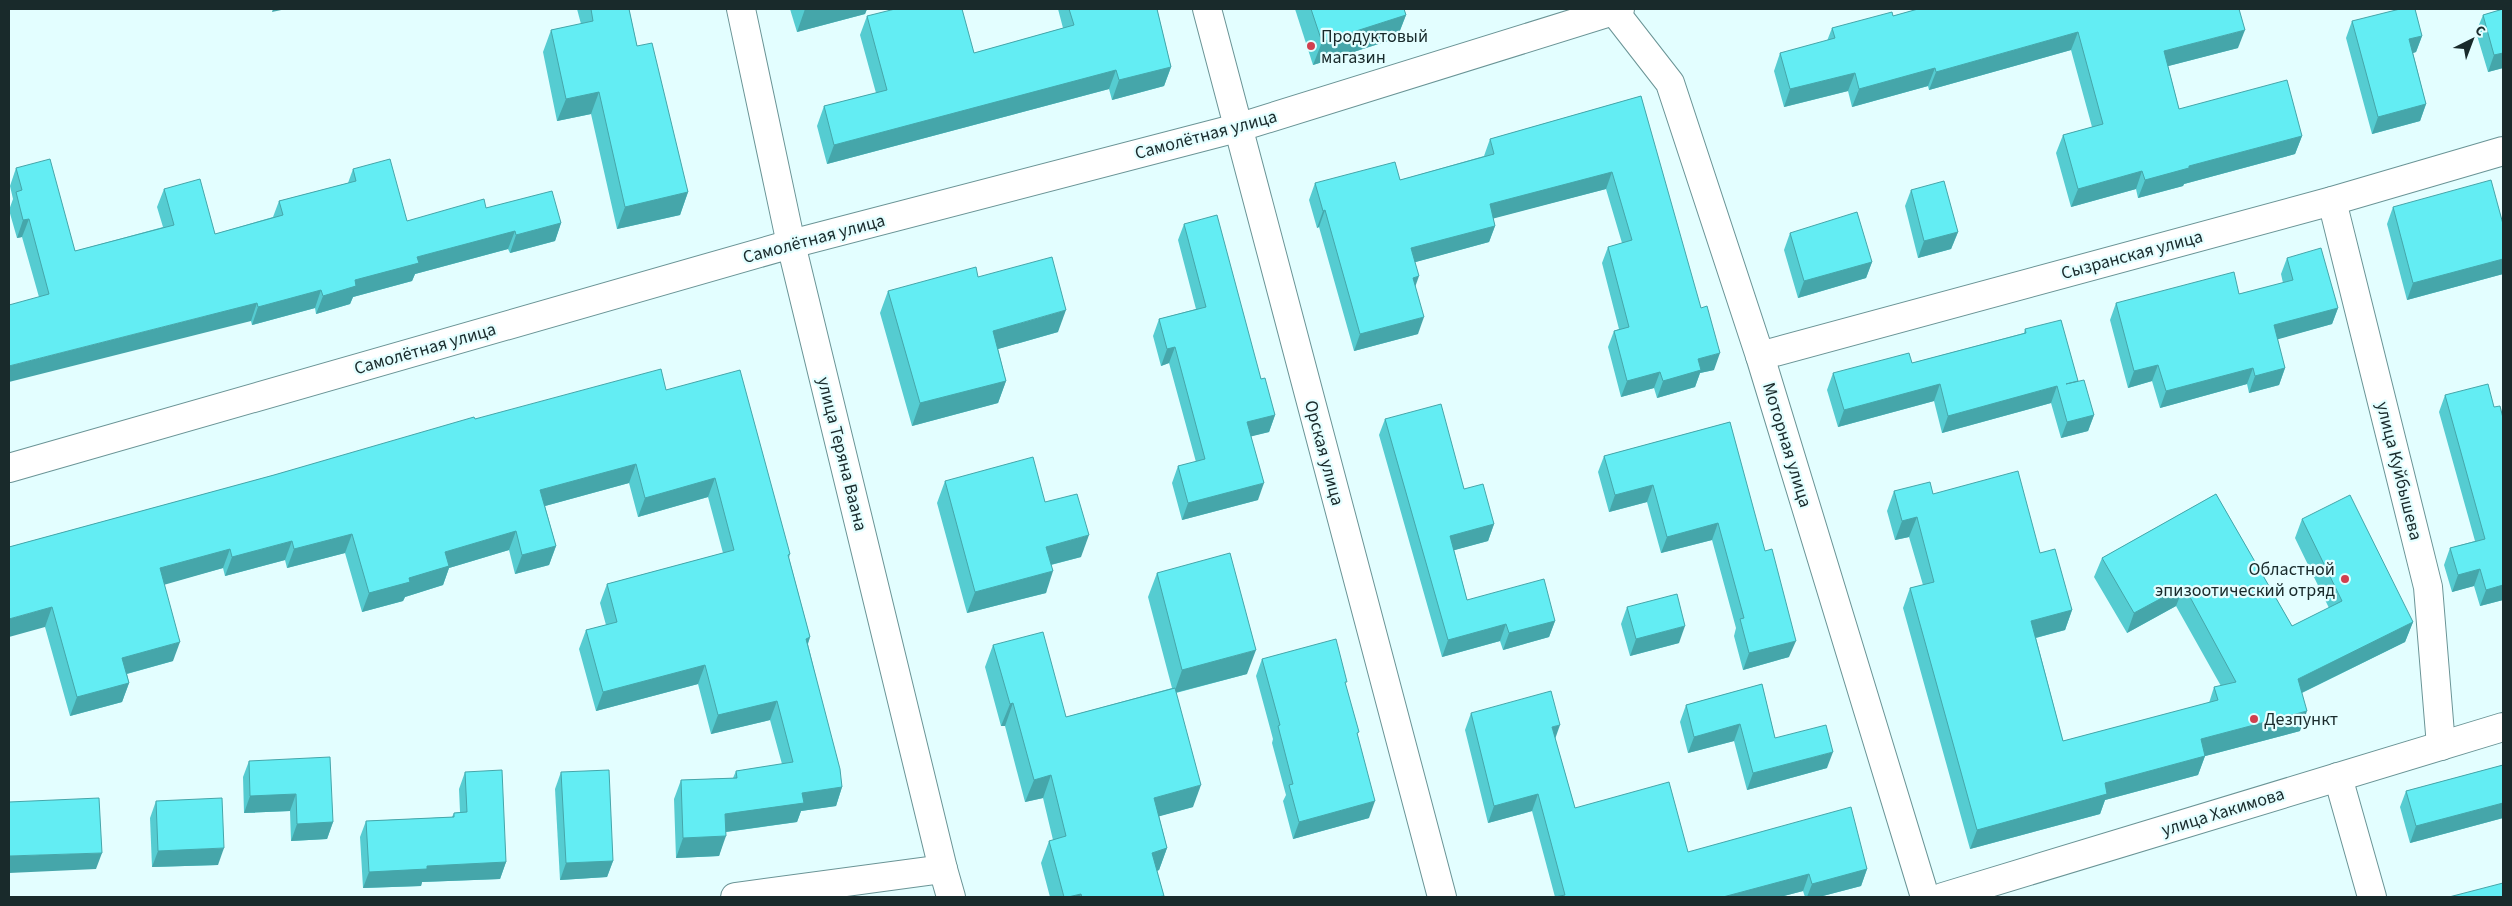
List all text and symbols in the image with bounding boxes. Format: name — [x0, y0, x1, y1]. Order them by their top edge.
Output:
north arrow — [2447, 15, 2497, 65]
text: С — [2470, 21, 2490, 41]
place label: Продуктовый магазин — [1321, 24, 1428, 70]
marker: Продуктовый магазин — [1305, 40, 1317, 52]
street label: Самолётная улица — [1132, 104, 1280, 166]
street label: Самолётная улица — [740, 208, 888, 270]
street label: Сызранская улица — [2058, 224, 2206, 286]
street label: Самолётная улица — [351, 317, 499, 381]
street label: улица Теряна Ваана — [811, 374, 873, 534]
street label: Моторная улица — [1756, 379, 1818, 511]
street label: Орская улица — [1298, 398, 1350, 508]
street label: улица Куйбышева — [2370, 399, 2428, 543]
place label: Областной эпизоотический отряд — [2155, 557, 2335, 603]
marker: Областной эпизоотический отряд — [2339, 573, 2351, 585]
place label: Дезпункт — [2264, 707, 2338, 732]
marker: Дезпункт — [2248, 713, 2260, 725]
street label: улица Хакимова — [2158, 781, 2288, 843]

